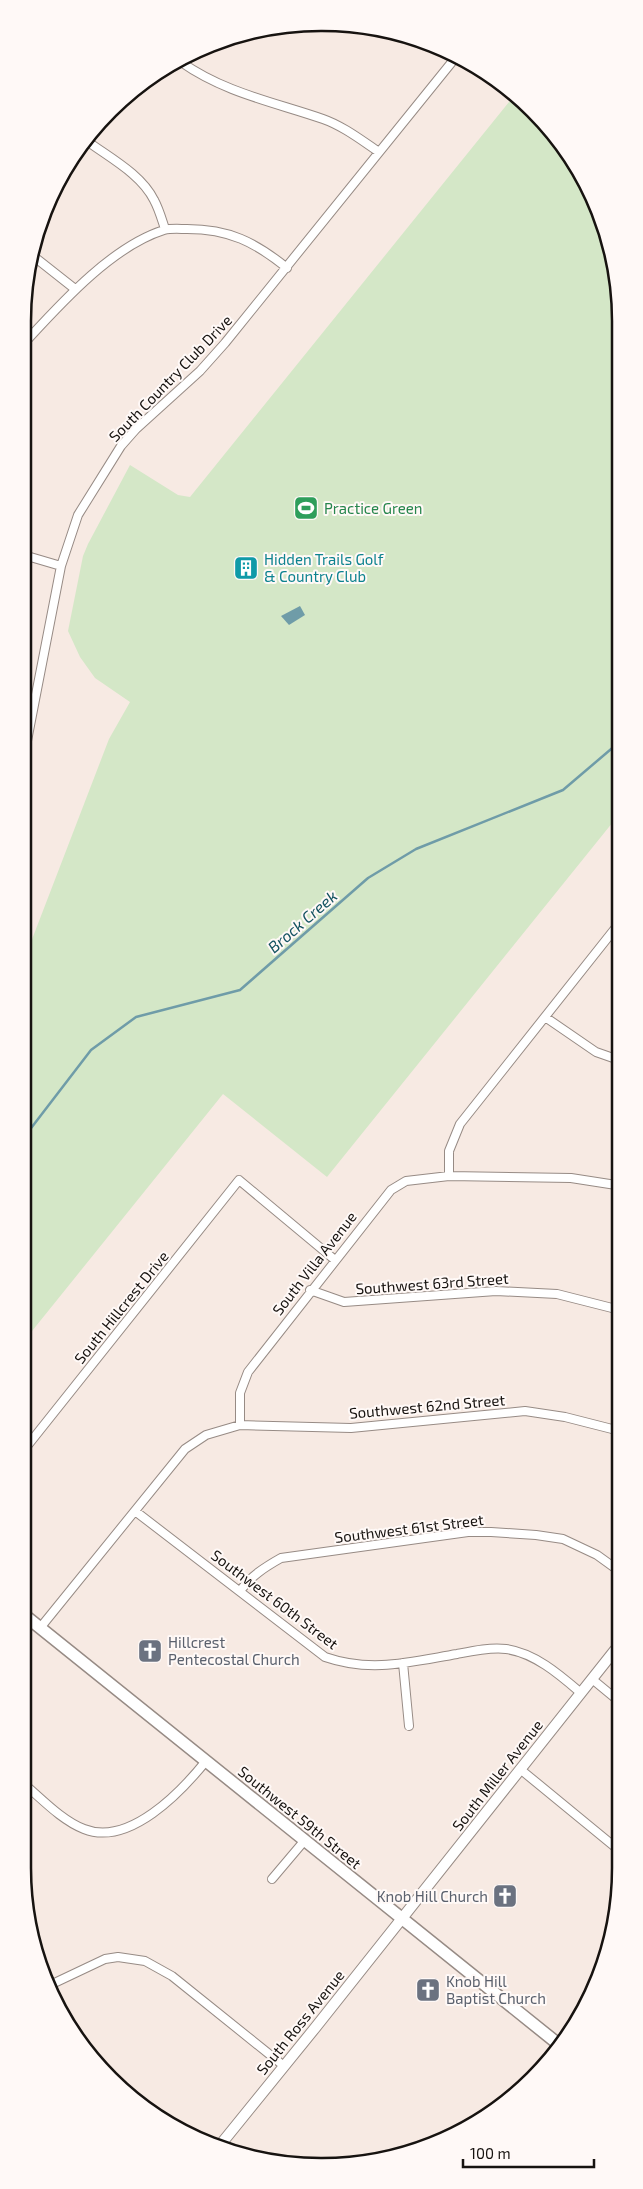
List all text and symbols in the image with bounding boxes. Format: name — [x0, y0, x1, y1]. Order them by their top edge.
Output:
street label: South Country Club Drive — [105, 311, 235, 445]
sports icon: Practice Green — [293, 495, 319, 521]
place label: Practice Green — [324, 499, 423, 517]
place label: Hidden Trails Golf & Country Club — [264, 550, 384, 585]
building icon: Hidden Trails Golf & Country Club — [233, 555, 259, 581]
water label: Brock Creek — [263, 886, 341, 956]
street label: South Villa Avenue — [268, 1208, 360, 1318]
street label: South Hillcrest Drive — [70, 1247, 172, 1367]
street label: Southwest 63rd Street — [355, 1269, 509, 1297]
street label: Southwest 62nd Street — [348, 1390, 506, 1422]
street label: Southwest 61st Street — [334, 1510, 485, 1546]
street label: Southwest 60th Street — [208, 1545, 342, 1653]
place label: Hillcrest Pentecostal Church — [168, 1633, 300, 1668]
church icon: Hillcrest Pentecostal Church — [137, 1638, 163, 1664]
street label: South Miller Avenue — [448, 1716, 546, 1834]
street label: Southwest 59th Street — [235, 1762, 365, 1872]
church icon: Knob Hill Church — [492, 1883, 518, 1909]
place label: Knob Hill Church — [377, 1887, 488, 1905]
street label: South Ross Avenue — [252, 1966, 348, 2078]
place label: Knob Hill Baptist Church — [446, 1972, 546, 2007]
church icon: Knob Hill Baptist Church — [415, 1977, 441, 2003]
scale bar — [463, 2136, 594, 2168]
text: 100 m — [470, 2144, 511, 2162]

